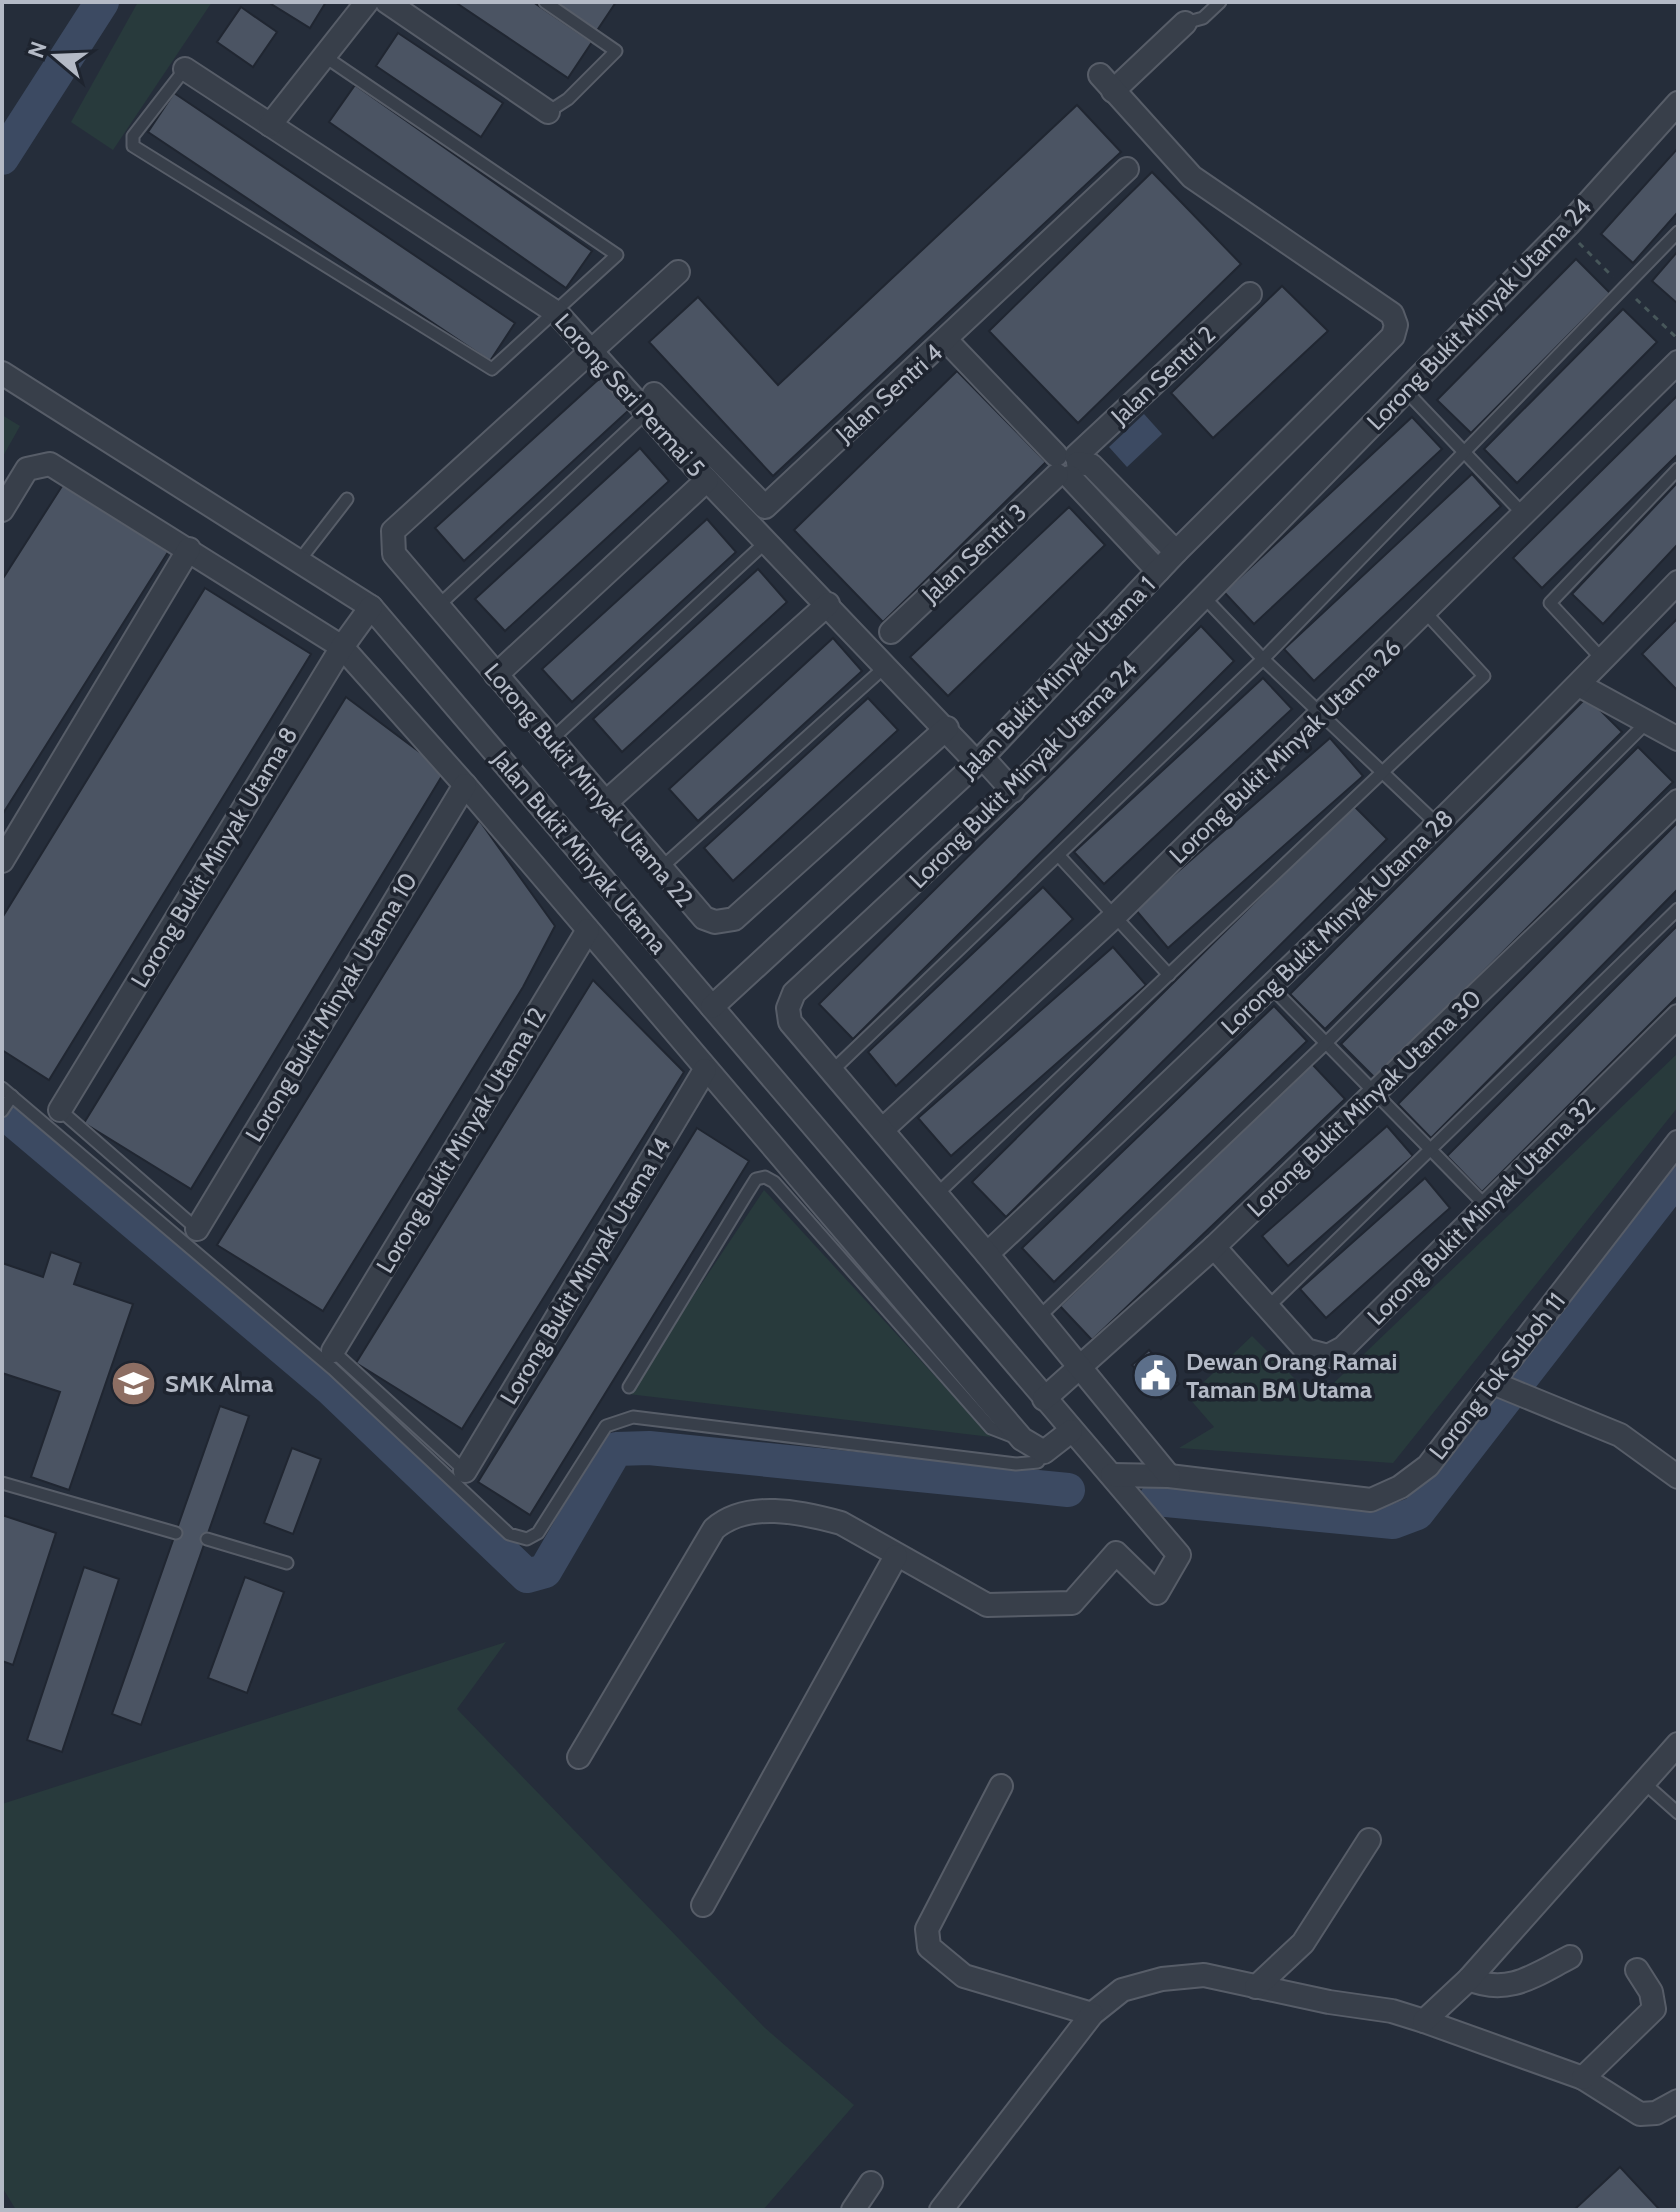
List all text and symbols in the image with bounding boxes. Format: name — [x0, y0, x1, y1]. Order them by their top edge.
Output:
north arrow — [16, 16, 96, 96]
text: N — [22, 38, 53, 61]
street label: Lorong Bukit Minyak Utama 24 — [1361, 192, 1597, 436]
street label: Lorong Seri Permai 5 — [549, 307, 711, 483]
street label: Jalan Sentri 2 — [1104, 319, 1221, 431]
street label: Jalan Sentri 4 — [829, 338, 948, 449]
street label: Jalan Sentri 3 — [915, 497, 1032, 609]
street label: Jalan Bukit Minyak Utama 1 — [952, 570, 1161, 785]
street label: Lorong Bukit Minyak Utama 26 — [1163, 633, 1407, 869]
street label: Lorong Bukit Minyak Utama 24 — [903, 654, 1143, 894]
street label: Lorong Bukit Minyak Utama 22 — [478, 657, 700, 913]
street label: Lorong Bukit Minyak Utama 8 — [125, 721, 303, 993]
street label: Jalan Bukit Minyak Utama — [486, 744, 674, 960]
street label: Lorong Bukit Minyak Utama 28 — [1215, 803, 1459, 1041]
street label: Lorong Bukit Minyak Utama 10 — [239, 867, 423, 1147]
street label: Lorong Bukit Minyak Utama 30 — [1241, 984, 1487, 1222]
street label: Lorong Bukit Minyak Utama 12 — [370, 1002, 552, 1278]
street label: Lorong Bukit Minyak Utama 32 — [1361, 1091, 1601, 1331]
street label: Lorong Bukit Minyak Utama 14 — [494, 1132, 676, 1410]
street label: Lorong Tok Suboh 11 — [1423, 1287, 1571, 1465]
place label: Dewan Orang Ramai Taman BM Utama — [1186, 1347, 1397, 1404]
public building icon: Dewan Orang Ramai Taman BM Utama — [1131, 1351, 1179, 1399]
school or university icon: SMK Alma — [110, 1359, 158, 1407]
place label: SMK Alma — [165, 1369, 273, 1398]

